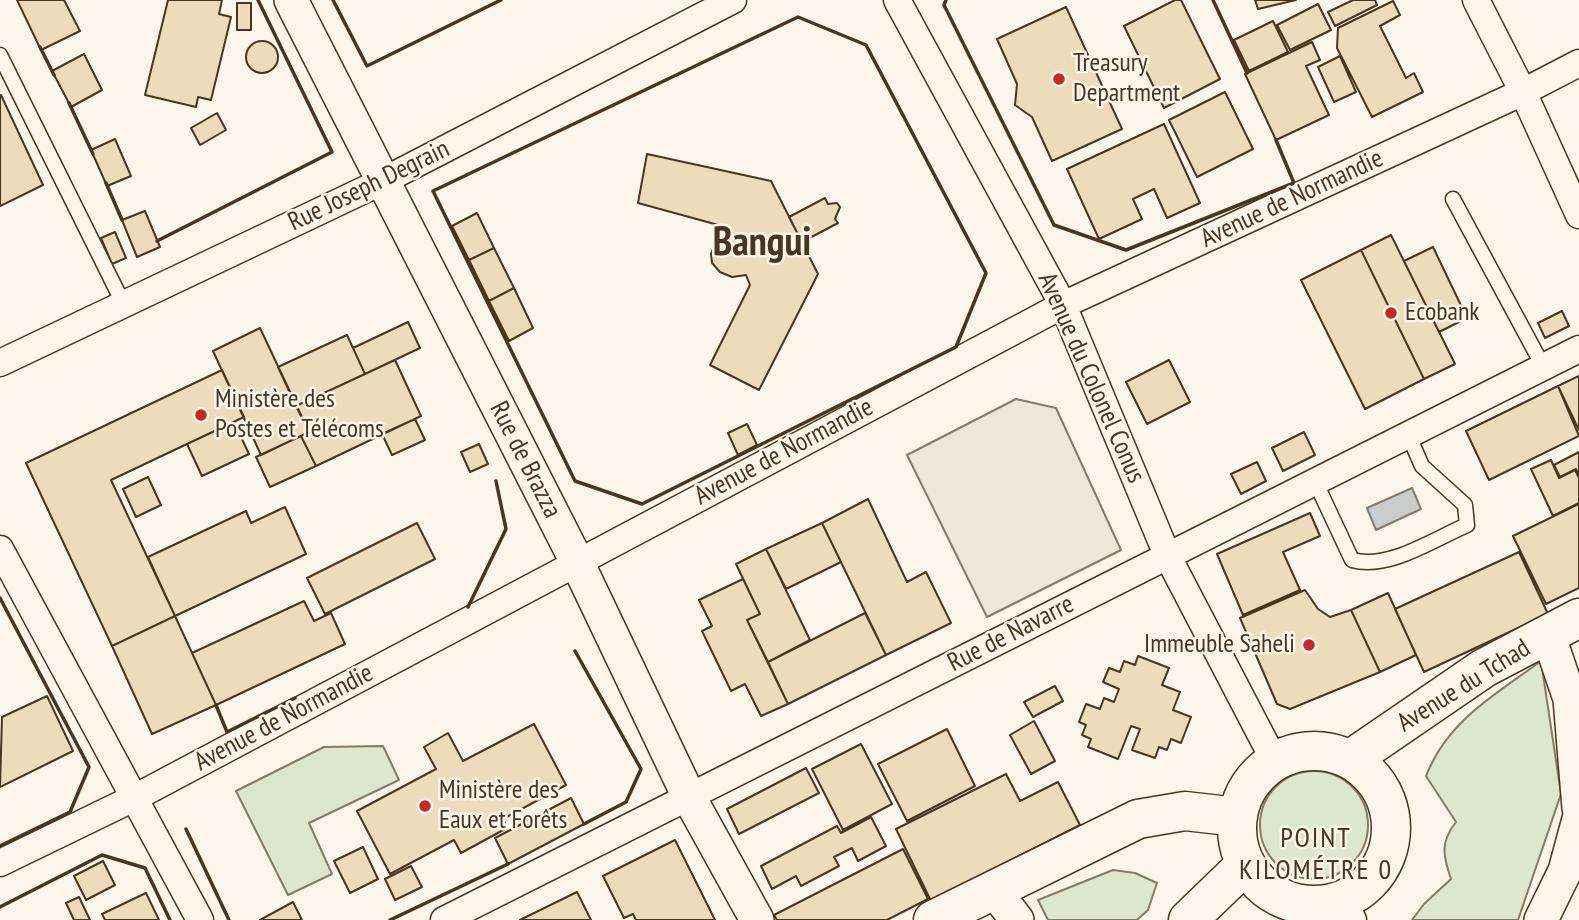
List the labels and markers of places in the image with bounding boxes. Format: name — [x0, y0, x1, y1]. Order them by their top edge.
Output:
place label: Treasury Department — [1073, 48, 1180, 110]
marker: Treasury Department — [1051, 71, 1067, 87]
place label: Ecobank — [1405, 297, 1479, 329]
marker: Ecobank — [1383, 305, 1399, 321]
place label: Ministère des Postes et Télécoms — [215, 384, 384, 446]
marker: Ministère des Postes et Télécoms — [193, 407, 209, 423]
place label: Immeuble Saheli — [1144, 629, 1295, 661]
marker: Immeuble Saheli — [1301, 637, 1317, 653]
place label: Ministère des Eaux et Forêts — [439, 775, 567, 836]
marker: Ministère des Eaux et Forêts — [417, 798, 433, 814]

